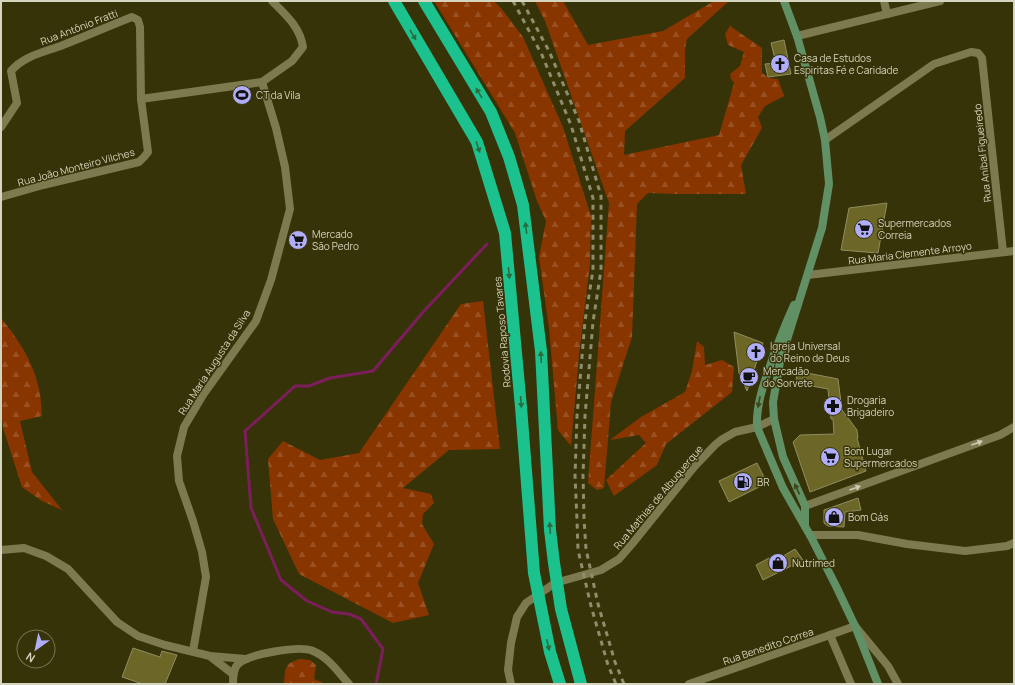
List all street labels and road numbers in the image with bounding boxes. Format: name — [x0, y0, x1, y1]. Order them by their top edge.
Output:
street label: Rua Antônio Fratti — [38, 6, 120, 48]
street label: Rua Aníbal Figueiredo — [970, 103, 994, 203]
street label: Rua João Monteiro Vilches — [16, 145, 136, 189]
street label: Rua Maria Clemente Arroyo — [847, 238, 973, 268]
street label: Rodovia Raposo Tavares — [490, 276, 514, 388]
street label: Rua Maria Augusta da Silva — [175, 307, 253, 417]
street label: Rua Mathias de Albuquerque — [610, 442, 706, 552]
street label: Rua Benedito Correa — [721, 624, 815, 668]

